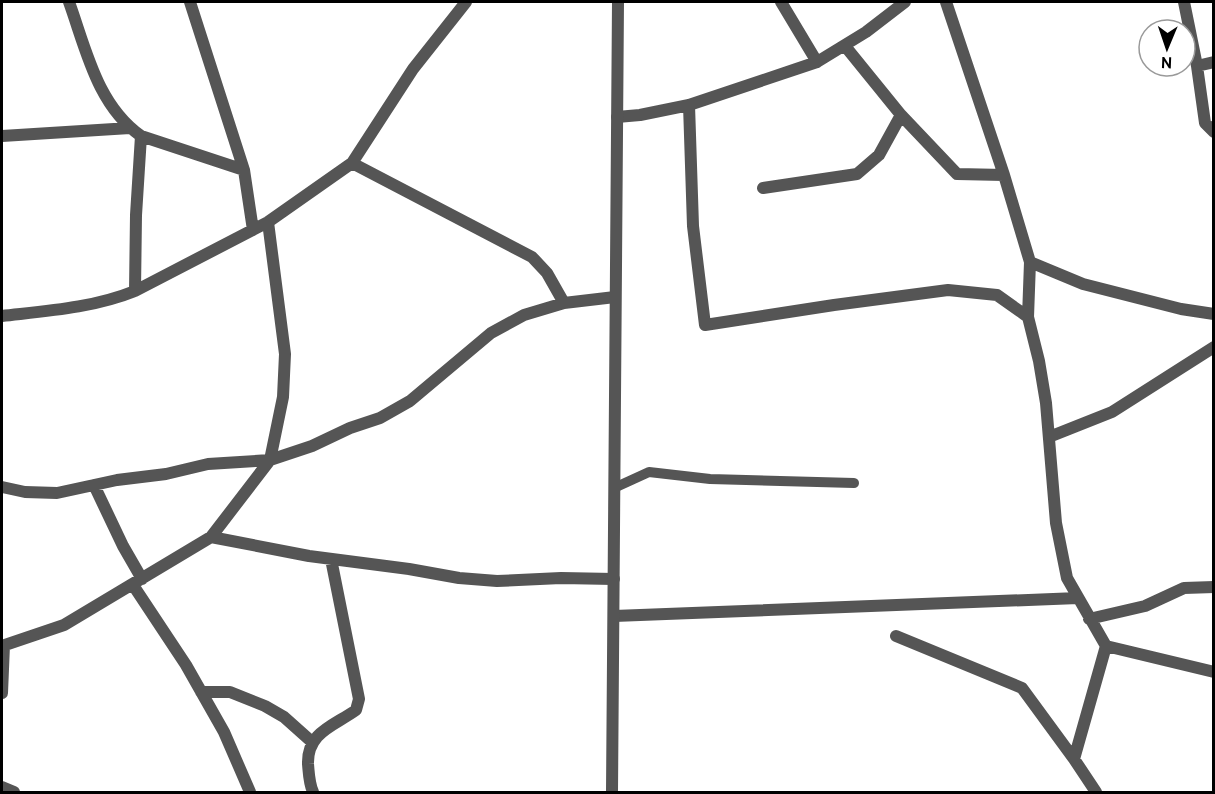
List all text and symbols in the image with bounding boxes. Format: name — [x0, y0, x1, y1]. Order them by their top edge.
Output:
north arrow — [1137, 18, 1197, 78]
text: N — [1160, 51, 1173, 71]

